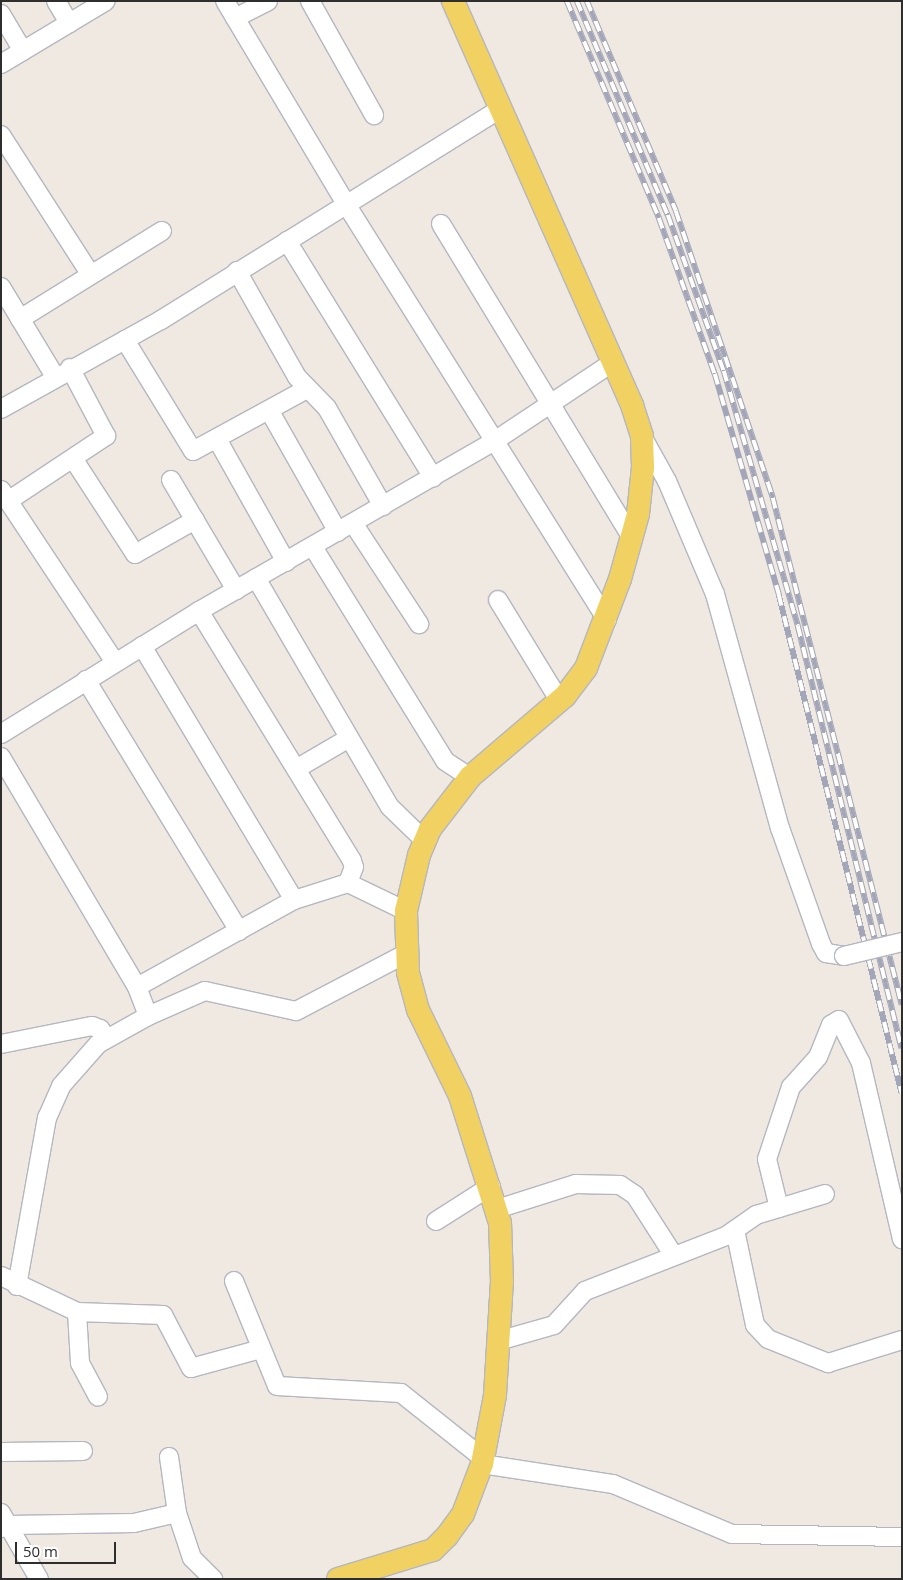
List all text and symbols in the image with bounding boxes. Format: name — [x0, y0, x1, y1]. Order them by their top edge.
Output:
scale bar — [18, 1532, 119, 1564]
text: 50 m — [23, 1541, 58, 1561]

